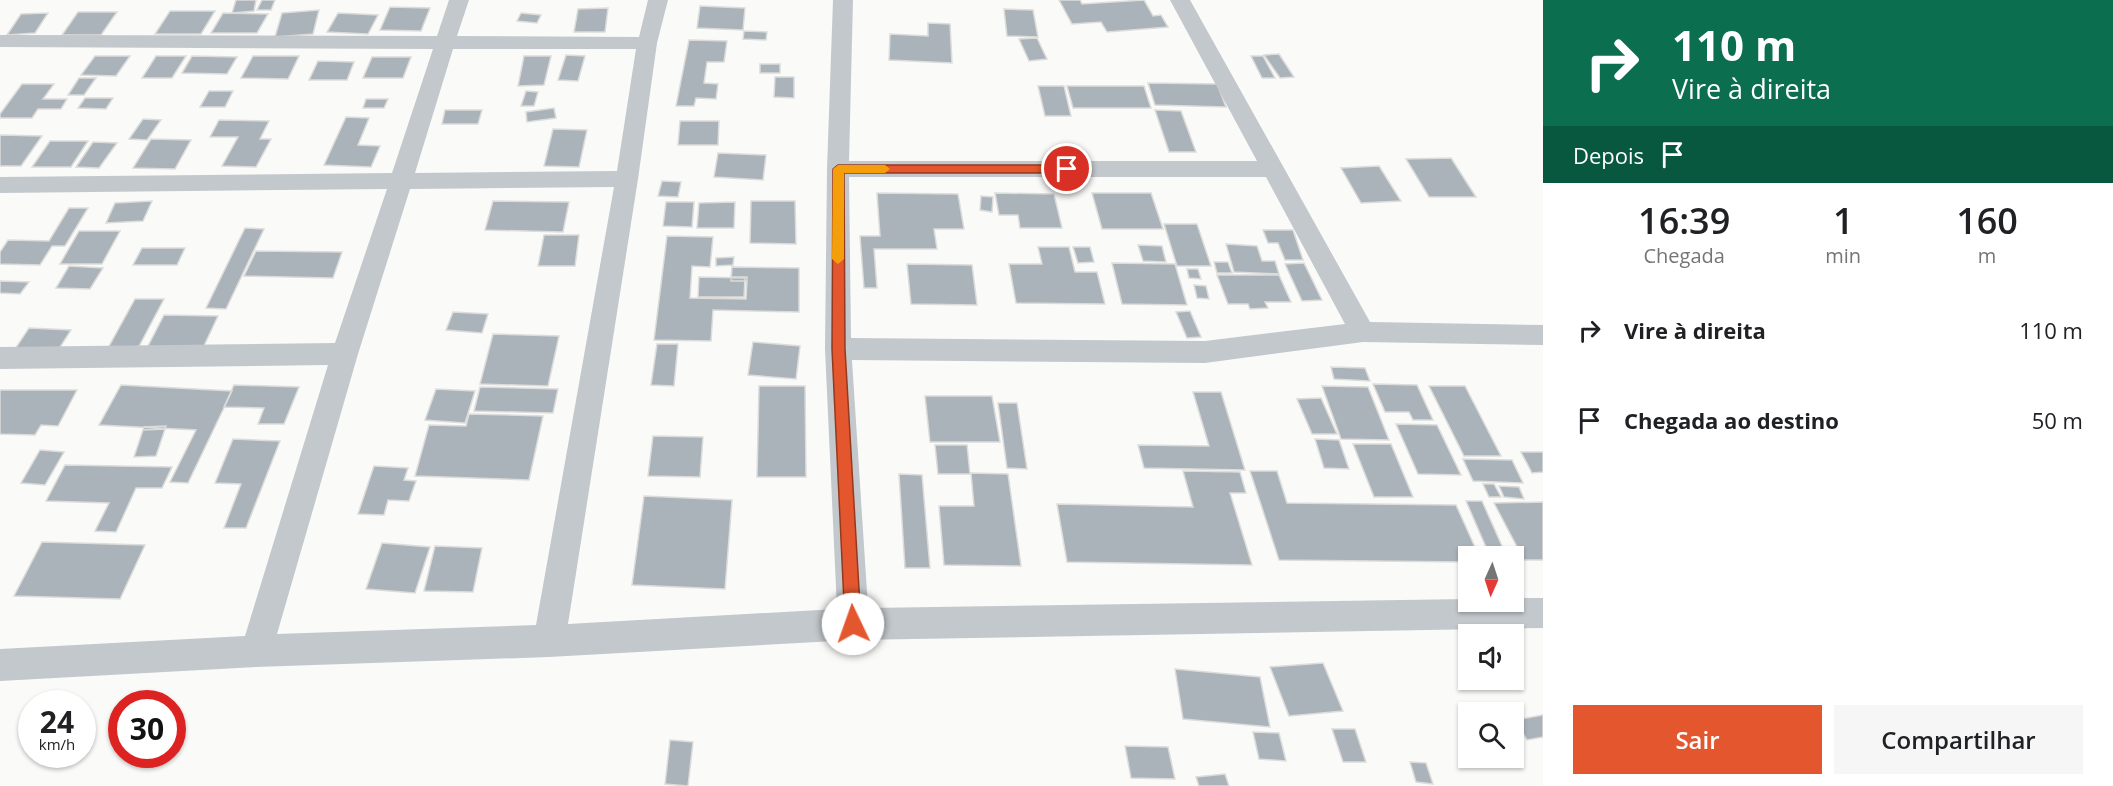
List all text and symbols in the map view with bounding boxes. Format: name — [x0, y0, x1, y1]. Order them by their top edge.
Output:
text: 110 m — [1672, 16, 1796, 73]
icon: right — [1573, 24, 1651, 102]
text: Vire à direita — [1672, 70, 1831, 107]
icon: arrive — [1656, 138, 1689, 171]
text: Depois — [1573, 140, 1644, 170]
pin — [1041, 143, 1092, 194]
icon: arrive — [1050, 152, 1083, 185]
text: 16:39 — [1638, 196, 1730, 245]
text: 1 — [1833, 196, 1854, 245]
text: 160 — [1956, 196, 2018, 245]
text: Chegada — [1643, 242, 1725, 269]
text: min — [1825, 242, 1861, 269]
text: m — [1978, 242, 1996, 269]
icon: right — [1573, 314, 1606, 347]
text: Vire à direita — [1624, 315, 1766, 345]
text: 110 m — [2019, 315, 2083, 345]
icon: arrive — [1573, 404, 1606, 437]
text: Chegada ao destino — [1624, 405, 1839, 435]
text: 50 m — [2032, 405, 2083, 435]
north arrow — [1458, 546, 1524, 612]
map controls — [1458, 546, 1524, 768]
position arrow — [821, 592, 885, 656]
button: sound — [1458, 624, 1524, 690]
speed limit sign: 30 — [108, 690, 186, 768]
text: 24 — [40, 701, 74, 742]
button: search — [1458, 702, 1524, 768]
button: Sair — [1573, 705, 1822, 774]
button: Compartilhar — [1834, 705, 2083, 774]
text: km/h — [39, 734, 75, 754]

